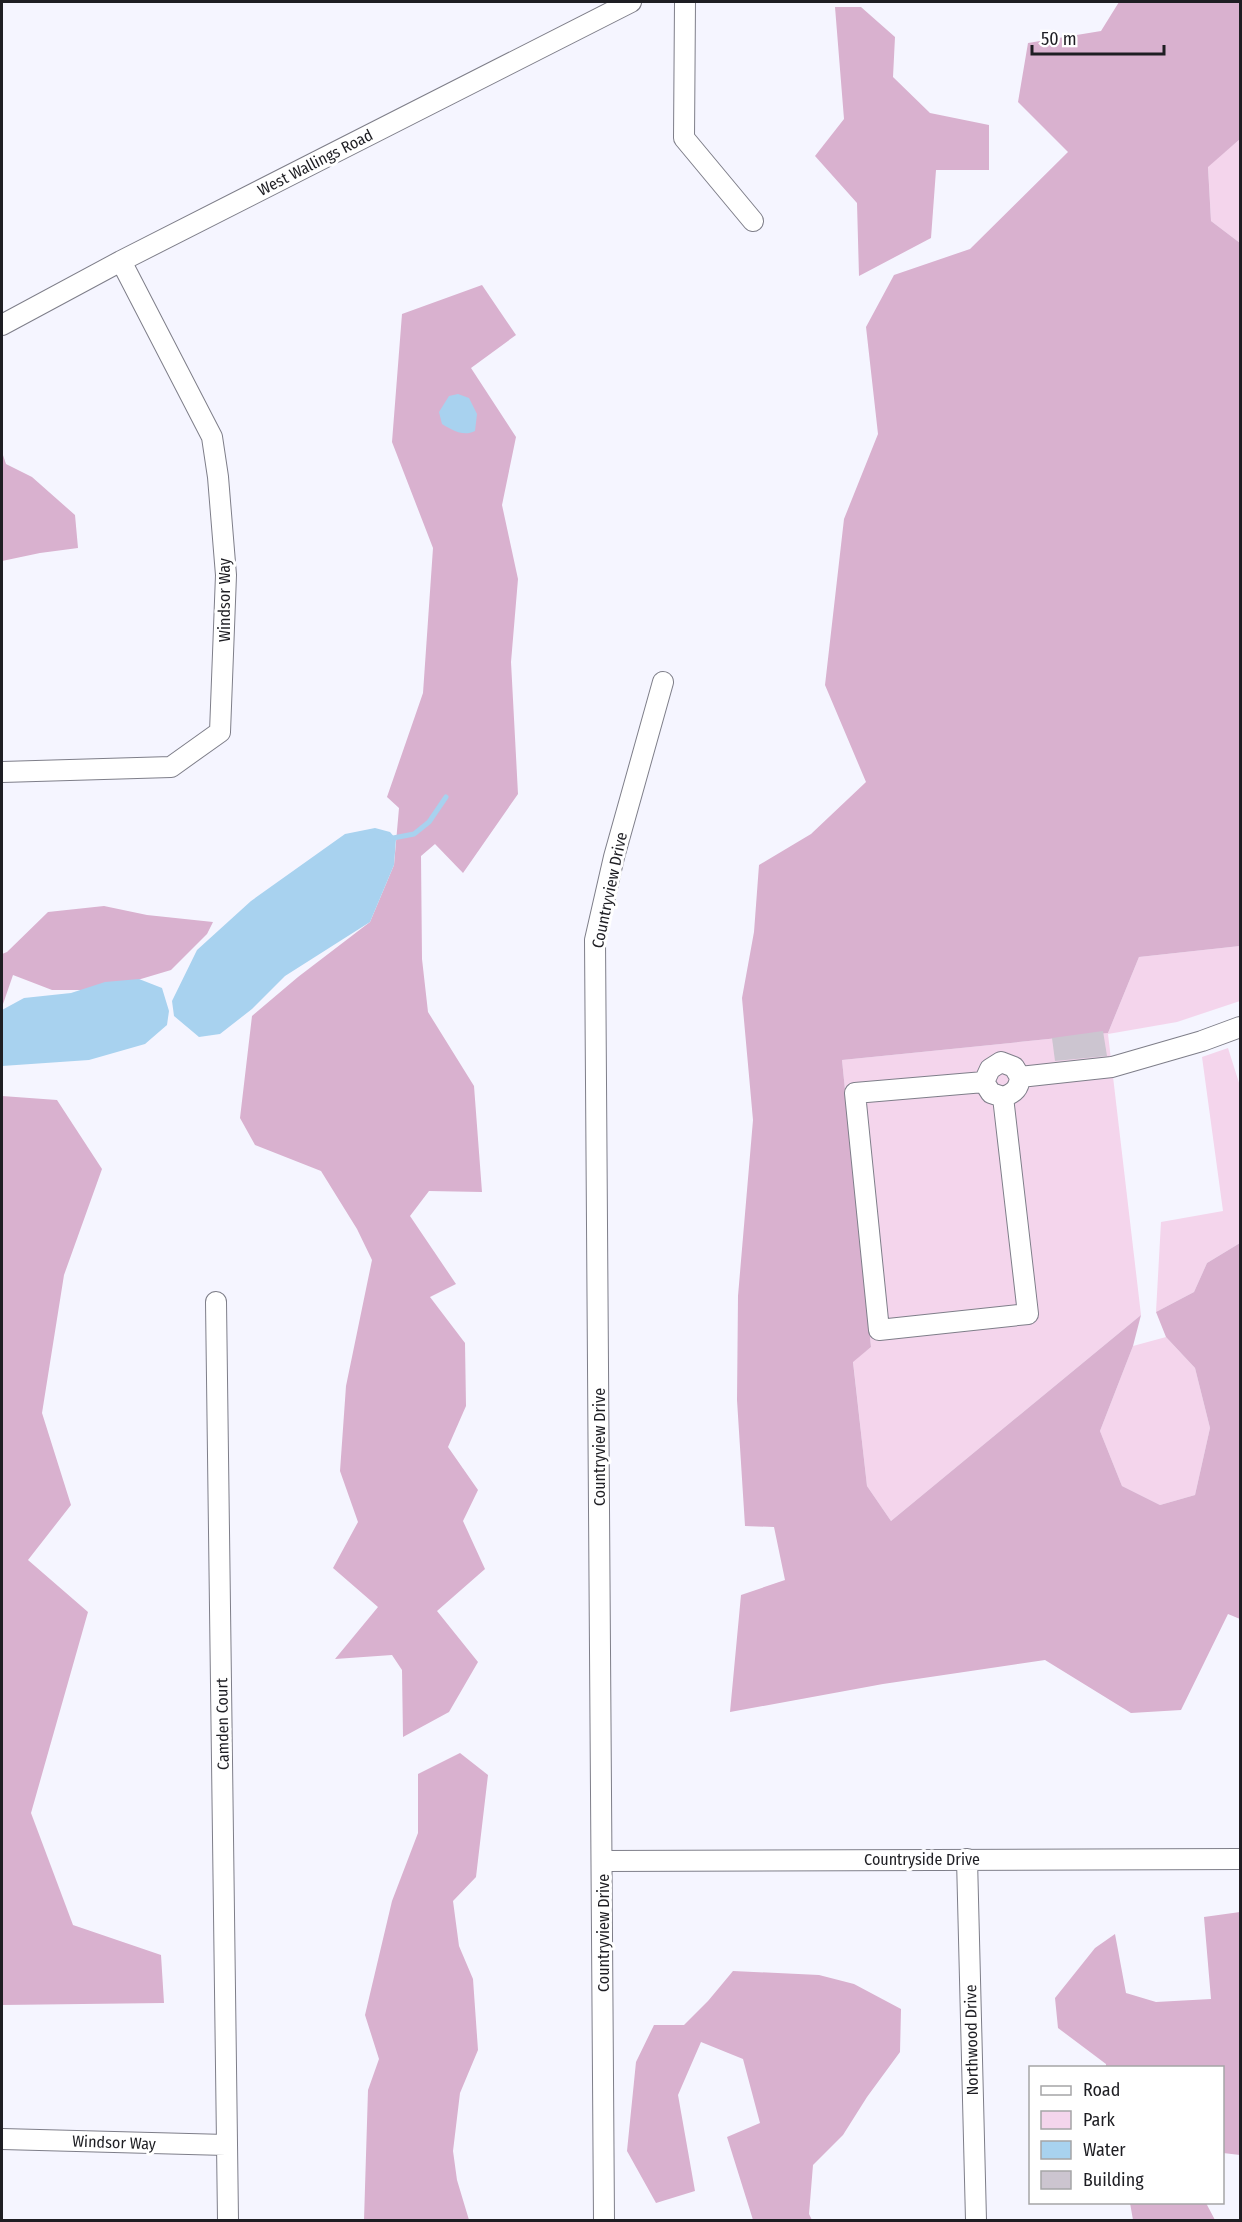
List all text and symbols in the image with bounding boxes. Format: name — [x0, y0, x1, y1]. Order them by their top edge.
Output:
scale bar — [1032, 18, 1164, 56]
text: 50 m — [1041, 28, 1077, 50]
street label: West Wallings Road — [254, 125, 376, 200]
street label: Windsor Way — [215, 557, 234, 642]
street label: Countryview Drive — [588, 830, 631, 950]
street label: Countryview Drive — [590, 1388, 609, 1506]
street label: Camden Court — [212, 1677, 233, 1770]
street label: Countryside Drive — [864, 1850, 980, 1869]
street label: Countryview Drive — [594, 1874, 613, 1992]
street label: Northwood Drive — [961, 1984, 982, 2096]
legend — [1029, 2066, 1224, 2204]
text: Road — [1083, 2079, 1120, 2101]
text: Park — [1083, 2109, 1116, 2131]
street label: Windsor Way — [72, 2132, 157, 2153]
text: Water — [1083, 2139, 1126, 2161]
text: Building — [1083, 2169, 1144, 2191]

